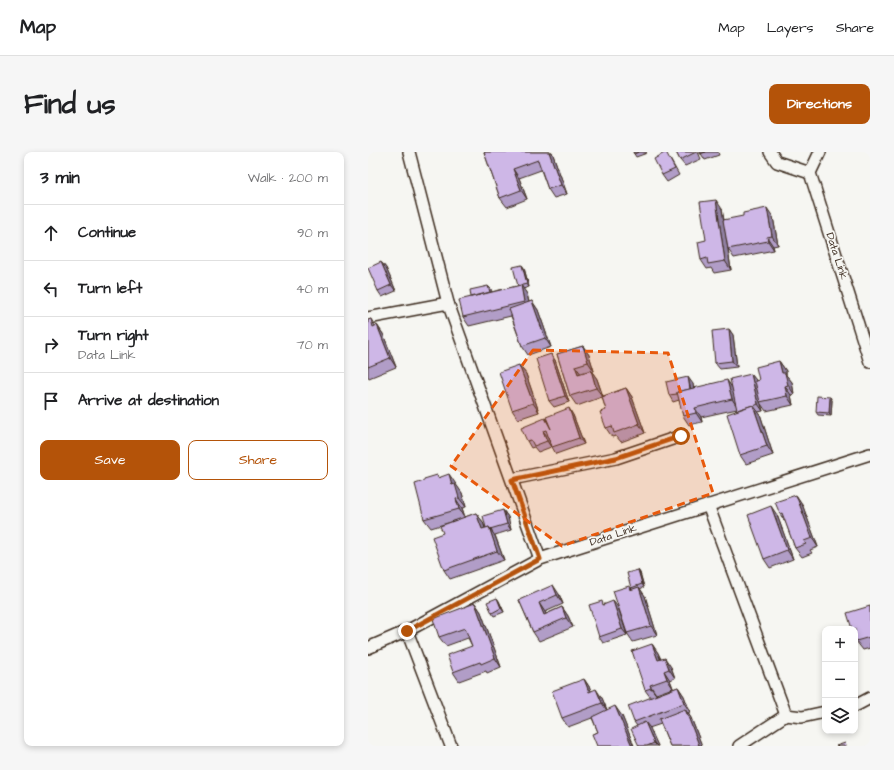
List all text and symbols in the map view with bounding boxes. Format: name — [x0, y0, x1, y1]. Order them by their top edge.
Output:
text: Map — [20, 14, 56, 41]
text: Map — [718, 18, 745, 38]
text: Layers — [767, 18, 814, 38]
text: Share — [836, 18, 874, 38]
button: Directions — [769, 84, 870, 124]
text: Find us — [24, 85, 115, 124]
text: 3 min — [40, 166, 80, 190]
text: Walk · 200 m — [248, 169, 328, 187]
icon: ahead — [40, 222, 62, 244]
text: Continue — [78, 222, 136, 243]
text: 90 m — [297, 224, 328, 242]
street label: Data Link — [822, 231, 852, 282]
icon: left — [40, 278, 62, 300]
text: Turn left — [78, 278, 142, 299]
text: 40 m — [296, 280, 328, 298]
text: Turn right — [78, 325, 149, 346]
icon: right — [40, 334, 62, 356]
text: 70 m — [296, 336, 328, 354]
text: Data Link — [78, 346, 136, 364]
icon: arrive — [40, 390, 62, 412]
text: Arrive at destination — [78, 390, 219, 411]
route start — [672, 427, 690, 445]
button: Save — [40, 440, 180, 480]
button: Share — [188, 440, 328, 480]
street label: Data Link — [588, 520, 639, 550]
route end — [398, 622, 416, 640]
map controls — [822, 626, 858, 734]
button: + — [822, 626, 858, 662]
button: − — [822, 662, 858, 698]
button: layers — [822, 698, 858, 734]

